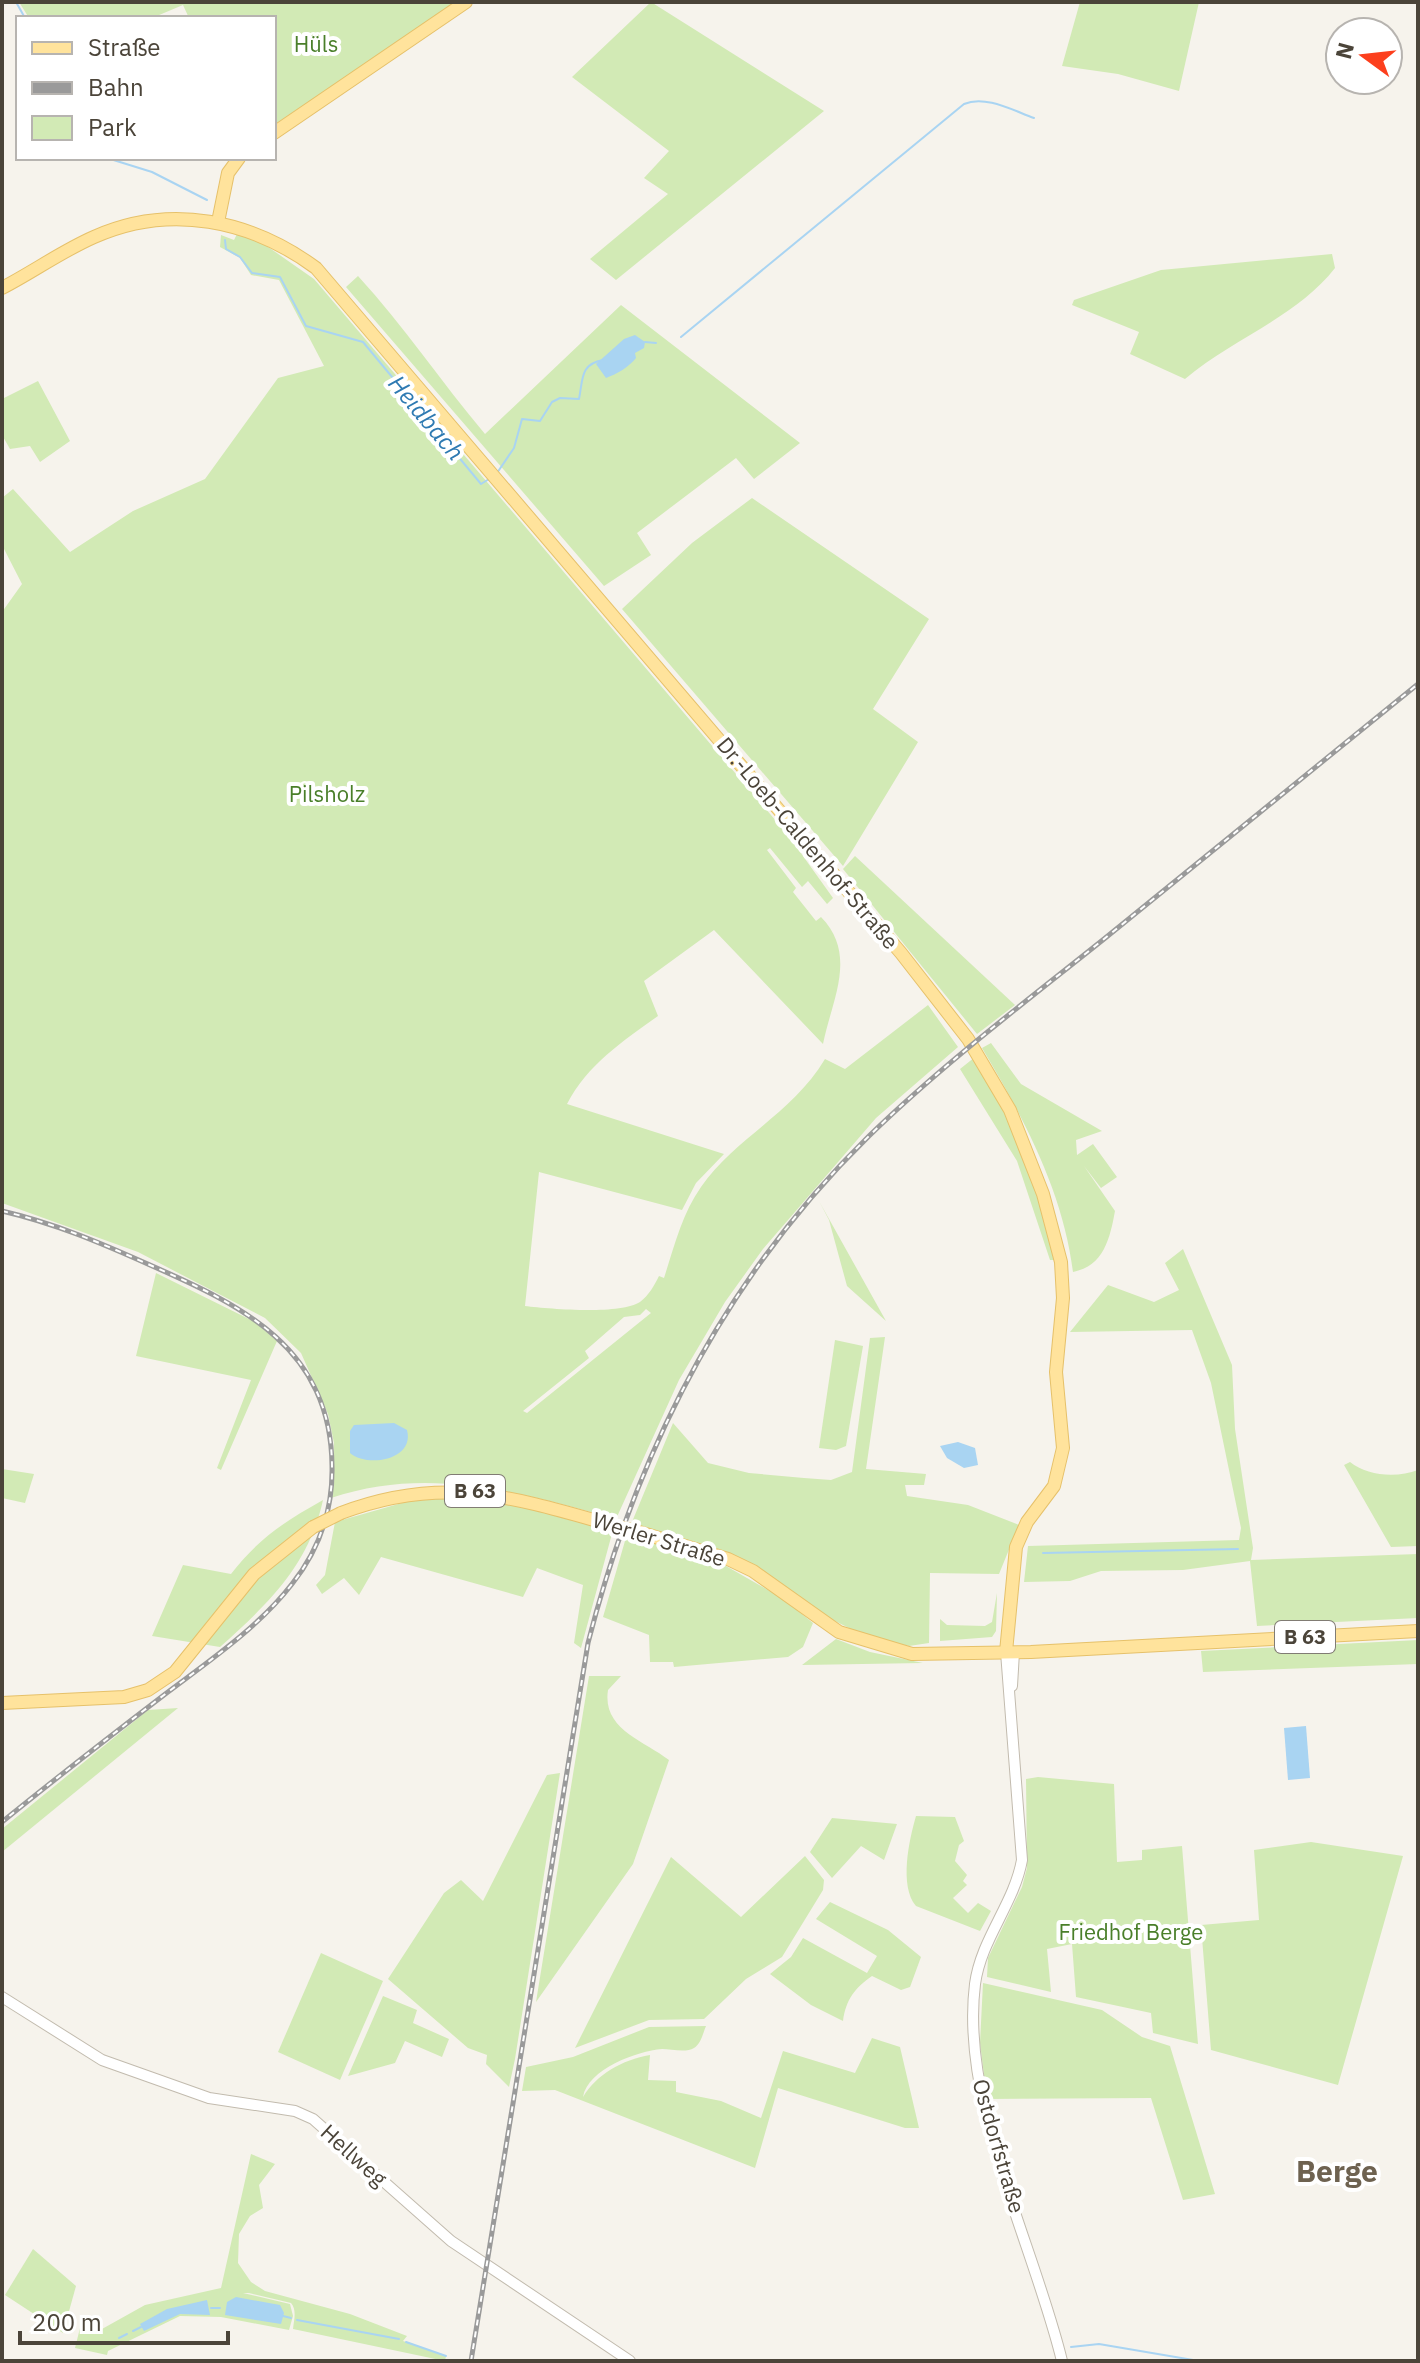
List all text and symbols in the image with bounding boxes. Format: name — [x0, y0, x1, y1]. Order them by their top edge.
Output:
legend — [16, 16, 276, 160]
north arrow — [1324, 16, 1404, 96]
park label: Hüls — [294, 29, 338, 58]
text: Straße — [88, 31, 160, 63]
text: N — [1328, 39, 1360, 62]
text: Bahn — [88, 71, 144, 103]
text: Park — [88, 111, 137, 143]
water label: Heidbach — [382, 368, 472, 467]
street label: Dr.-Loeb-Caldenhof-Straße — [711, 731, 906, 955]
park label: Pilsholz — [289, 779, 365, 808]
road number: B 63 — [445, 1475, 505, 1507]
street label: Werler Straße — [589, 1505, 729, 1572]
road number: B 63 — [1275, 1621, 1335, 1653]
park label: Friedhof Berge — [1059, 1917, 1203, 1946]
street label: Ostdorfstraße — [966, 2075, 1032, 2216]
street label: Hellweg — [315, 2117, 394, 2192]
district label: Berge — [1296, 2151, 1378, 2190]
scale bar — [20, 2295, 228, 2345]
text: 200 m — [32, 2306, 102, 2338]

